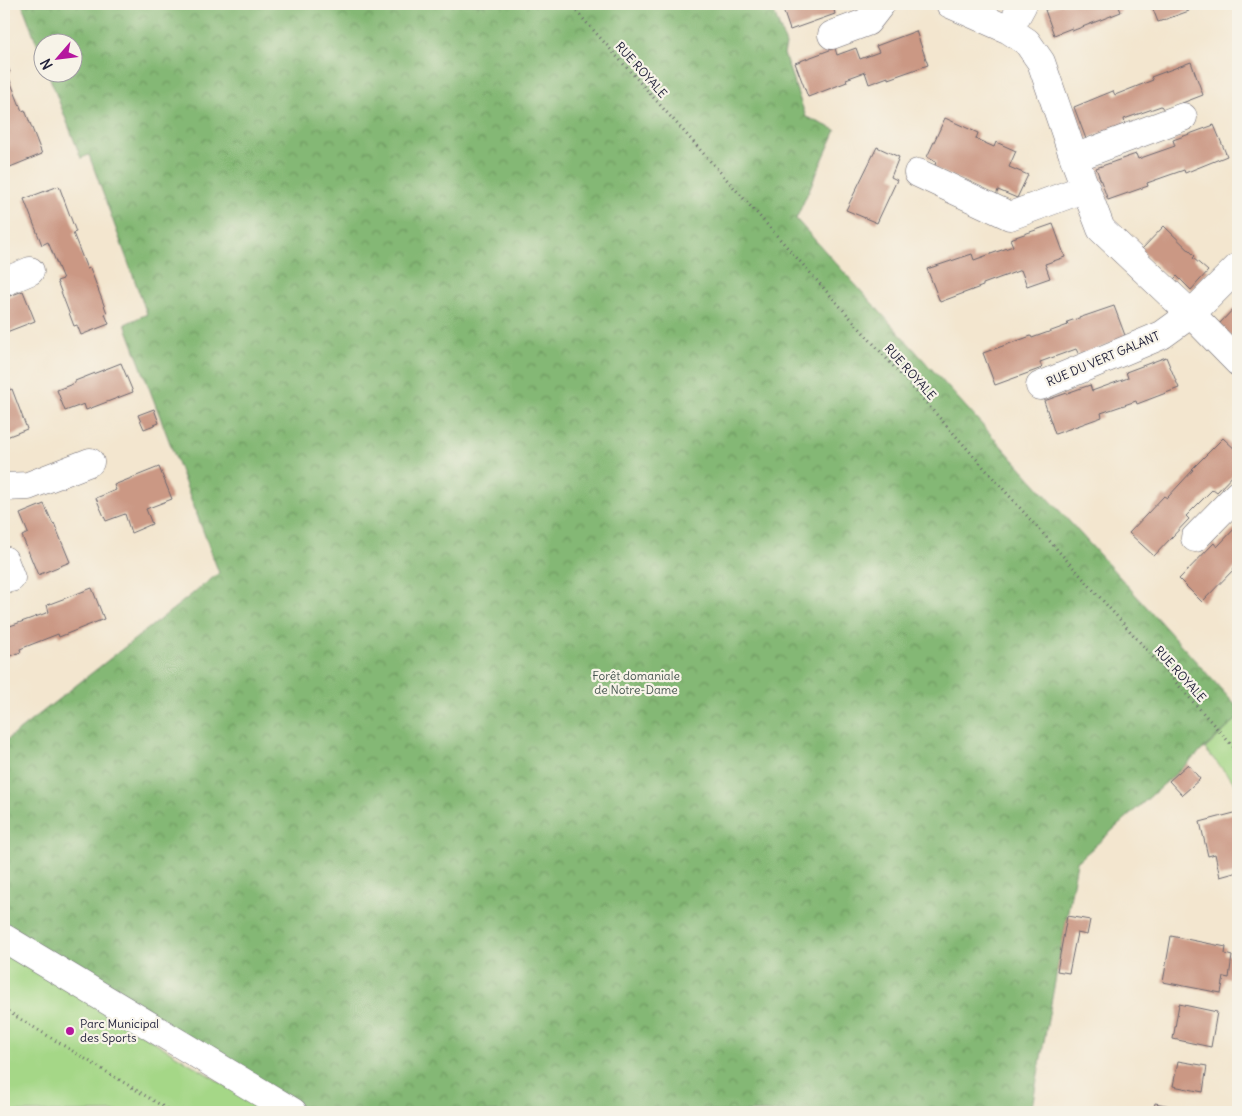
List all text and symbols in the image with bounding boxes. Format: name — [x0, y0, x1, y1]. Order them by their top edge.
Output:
north arrow — [32, 32, 82, 82]
street label: RUE ROYALE — [612, 39, 670, 101]
text: N — [36, 56, 57, 73]
street label: RUE DU VERT GALANT — [1044, 328, 1162, 389]
street label: RUE ROYALE — [881, 341, 939, 403]
street label: RUE ROYALE — [1151, 643, 1209, 705]
park label: Forêt domaniale de Notre-Dame — [592, 668, 680, 697]
place label: Parc Municipal des Sports — [80, 1016, 159, 1045]
marker: Parc Municipal des Sports — [64, 1025, 76, 1037]

